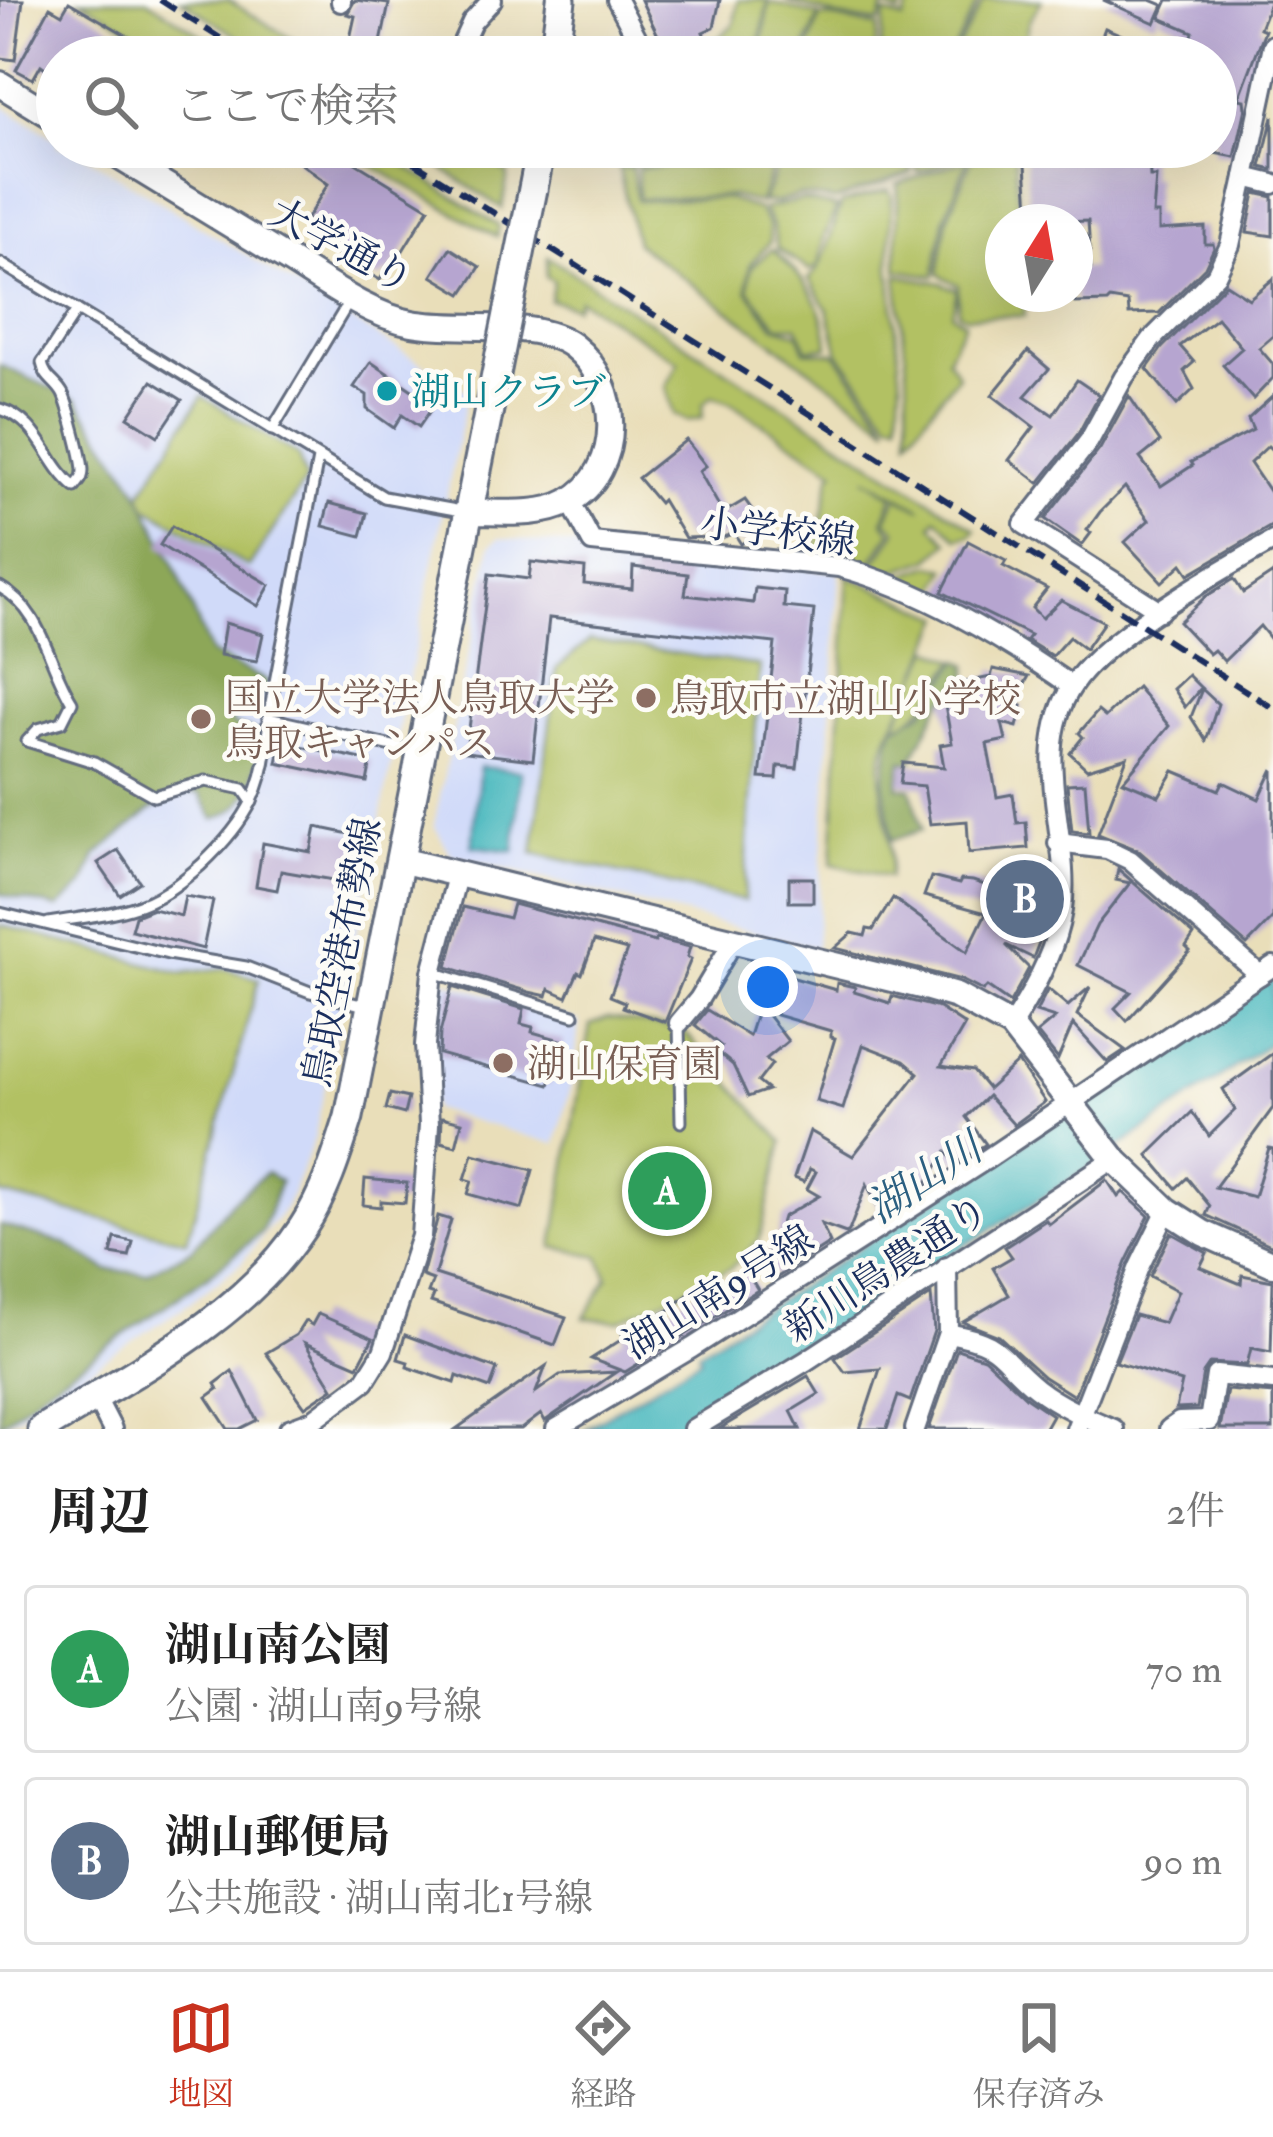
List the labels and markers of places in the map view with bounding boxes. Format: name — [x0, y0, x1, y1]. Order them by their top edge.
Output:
place label: 湖山クラブ — [411, 368, 606, 417]
marker: 湖山クラブ — [374, 378, 400, 404]
place label: 国立大学法人鳥取大学 鳥取キャンパス — [225, 674, 615, 768]
place label: 鳥取市立湖山小学校 — [670, 675, 1021, 724]
marker: 鳥取市立湖山小学校 — [633, 685, 659, 711]
marker: 国立大学法人鳥取大学 鳥取キャンパス — [188, 706, 214, 732]
pin: B — [986, 854, 1064, 944]
place label: 湖山保育園 — [527, 1040, 722, 1089]
marker: 湖山保育園 — [490, 1050, 516, 1076]
pin: A — [628, 1146, 706, 1236]

